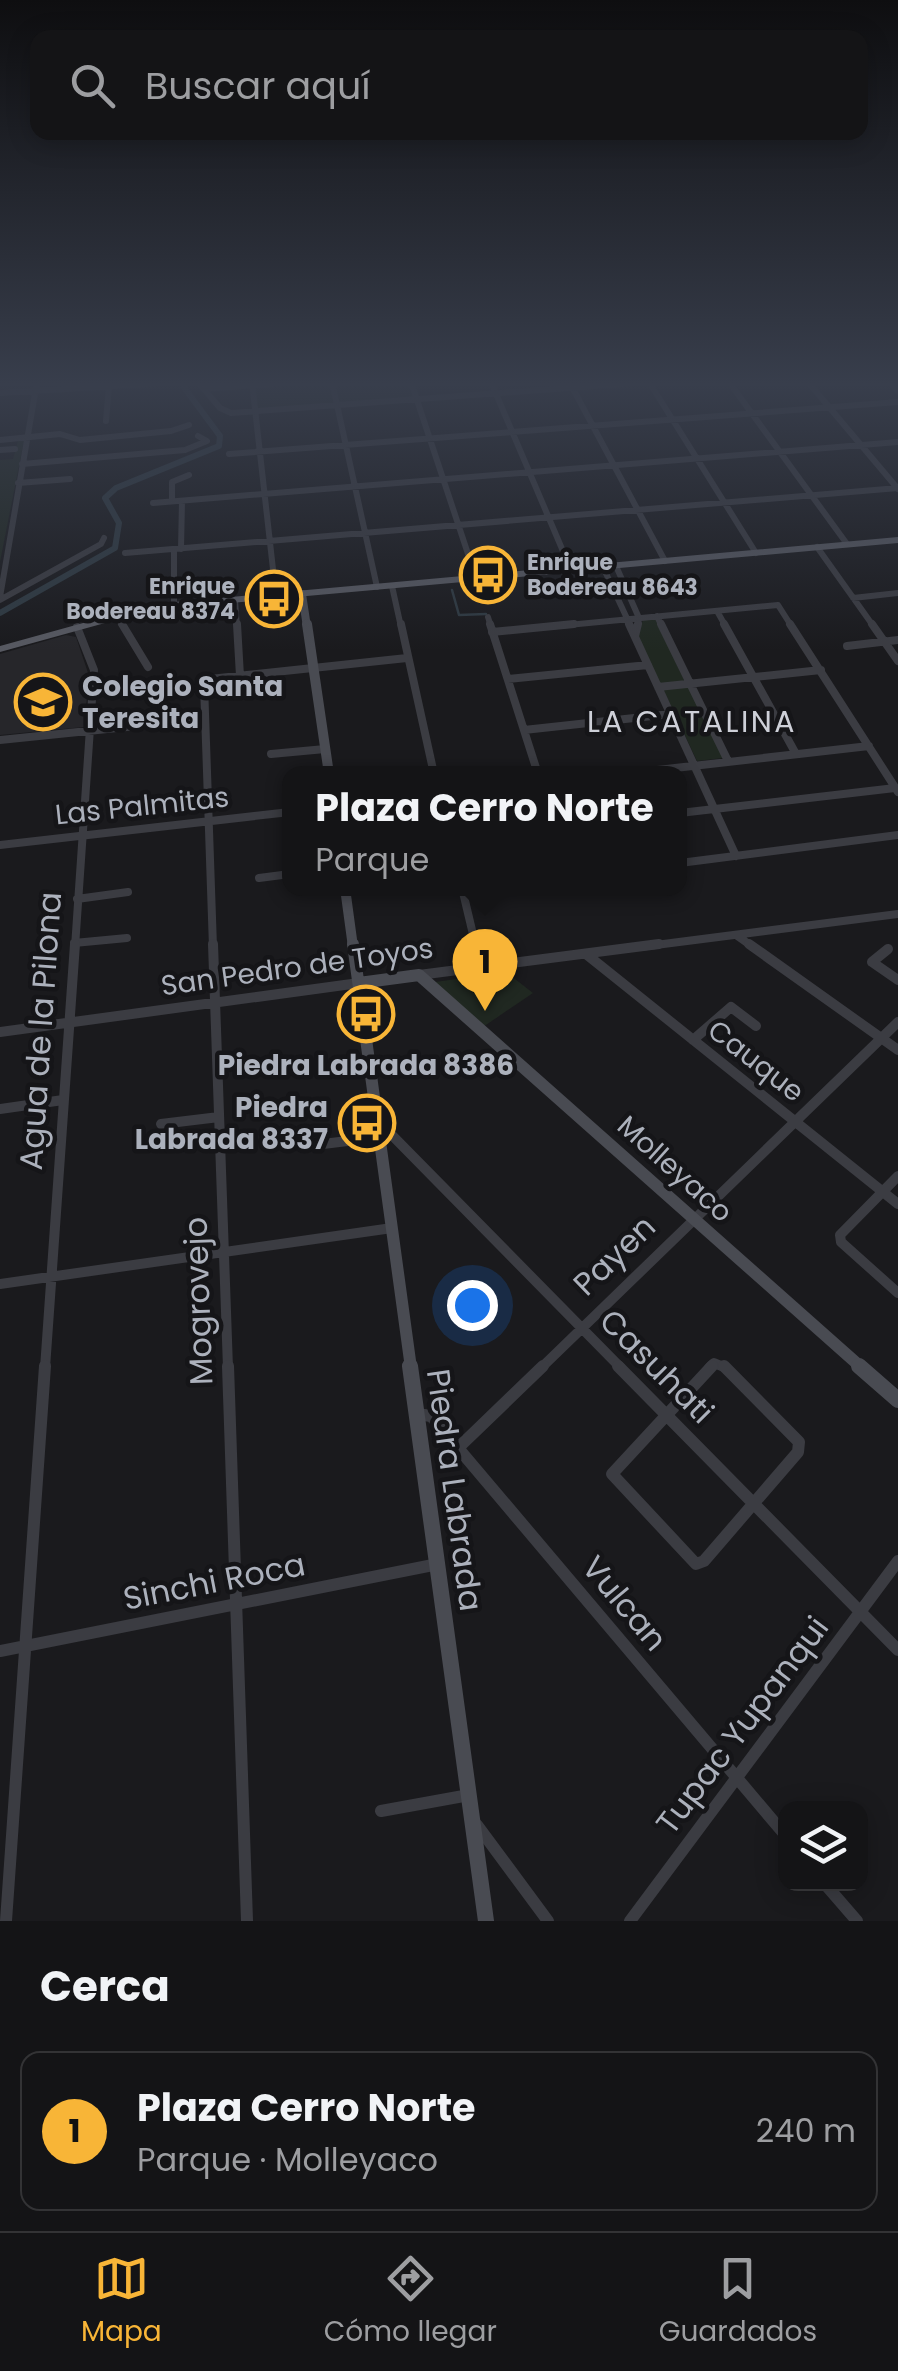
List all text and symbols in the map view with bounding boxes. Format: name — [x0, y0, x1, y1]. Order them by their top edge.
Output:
search box — [30, 30, 868, 140]
icon: search — [65, 58, 120, 113]
text: Buscar aquí — [145, 59, 371, 112]
bus stop icon: Enrique Bodereau 8643 — [458, 545, 518, 605]
place label: Enrique Bodereau 8643 — [527, 547, 698, 603]
bus stop icon: Enrique Bodereau 8374 — [244, 569, 304, 629]
place label: Enrique Bodereau 8374 — [66, 571, 235, 627]
place label: Colegio Santa Teresita — [82, 667, 283, 738]
school or university icon: Colegio Santa Teresita — [13, 672, 73, 732]
district label: LA CATALINA — [587, 700, 797, 743]
popup — [282, 766, 687, 896]
street label: Las Palmitas — [53, 777, 231, 835]
text: Plaza Cerro Norte — [315, 781, 654, 834]
text: Parque — [315, 837, 429, 882]
street label: Agua de la Pilona — [8, 890, 72, 1172]
pin: 1 — [452, 928, 518, 1011]
street label: San Pedro de Toyos — [159, 929, 435, 1005]
bus stop icon: Piedra Labrada 8386 — [336, 984, 396, 1044]
street label: Cauque — [700, 1011, 812, 1111]
place label: Piedra Labrada 8386 — [218, 1046, 514, 1085]
place label: Piedra Labrada 8337 — [135, 1088, 328, 1159]
bus stop icon: Piedra Labrada 8337 — [337, 1093, 397, 1153]
street label: Molleyaco — [609, 1107, 741, 1231]
street label: Payen — [563, 1205, 665, 1305]
street label: Mogrovejo — [173, 1216, 223, 1386]
your location — [447, 1280, 498, 1331]
street label: Casuhati — [590, 1299, 724, 1433]
street label: Piedra Labrada — [416, 1366, 494, 1614]
street label: Sinchi Roca — [119, 1541, 309, 1621]
street label: Vulcan — [572, 1546, 678, 1660]
street label: Tupac Yupanqui — [645, 1607, 839, 1843]
map controls — [778, 1801, 868, 1891]
button: layers — [778, 1801, 868, 1891]
text: Cerca — [40, 1957, 170, 2016]
text: Plaza Cerro Norte — [137, 2081, 475, 2134]
text: 1 — [68, 2108, 81, 2153]
text: 240 m — [756, 2108, 856, 2153]
text: Parque · Molleyaco — [137, 2137, 438, 2182]
tab: Mapa — [81, 2251, 162, 2353]
tab: Cómo llegar — [324, 2251, 497, 2353]
tab: Guardados — [659, 2251, 817, 2353]

